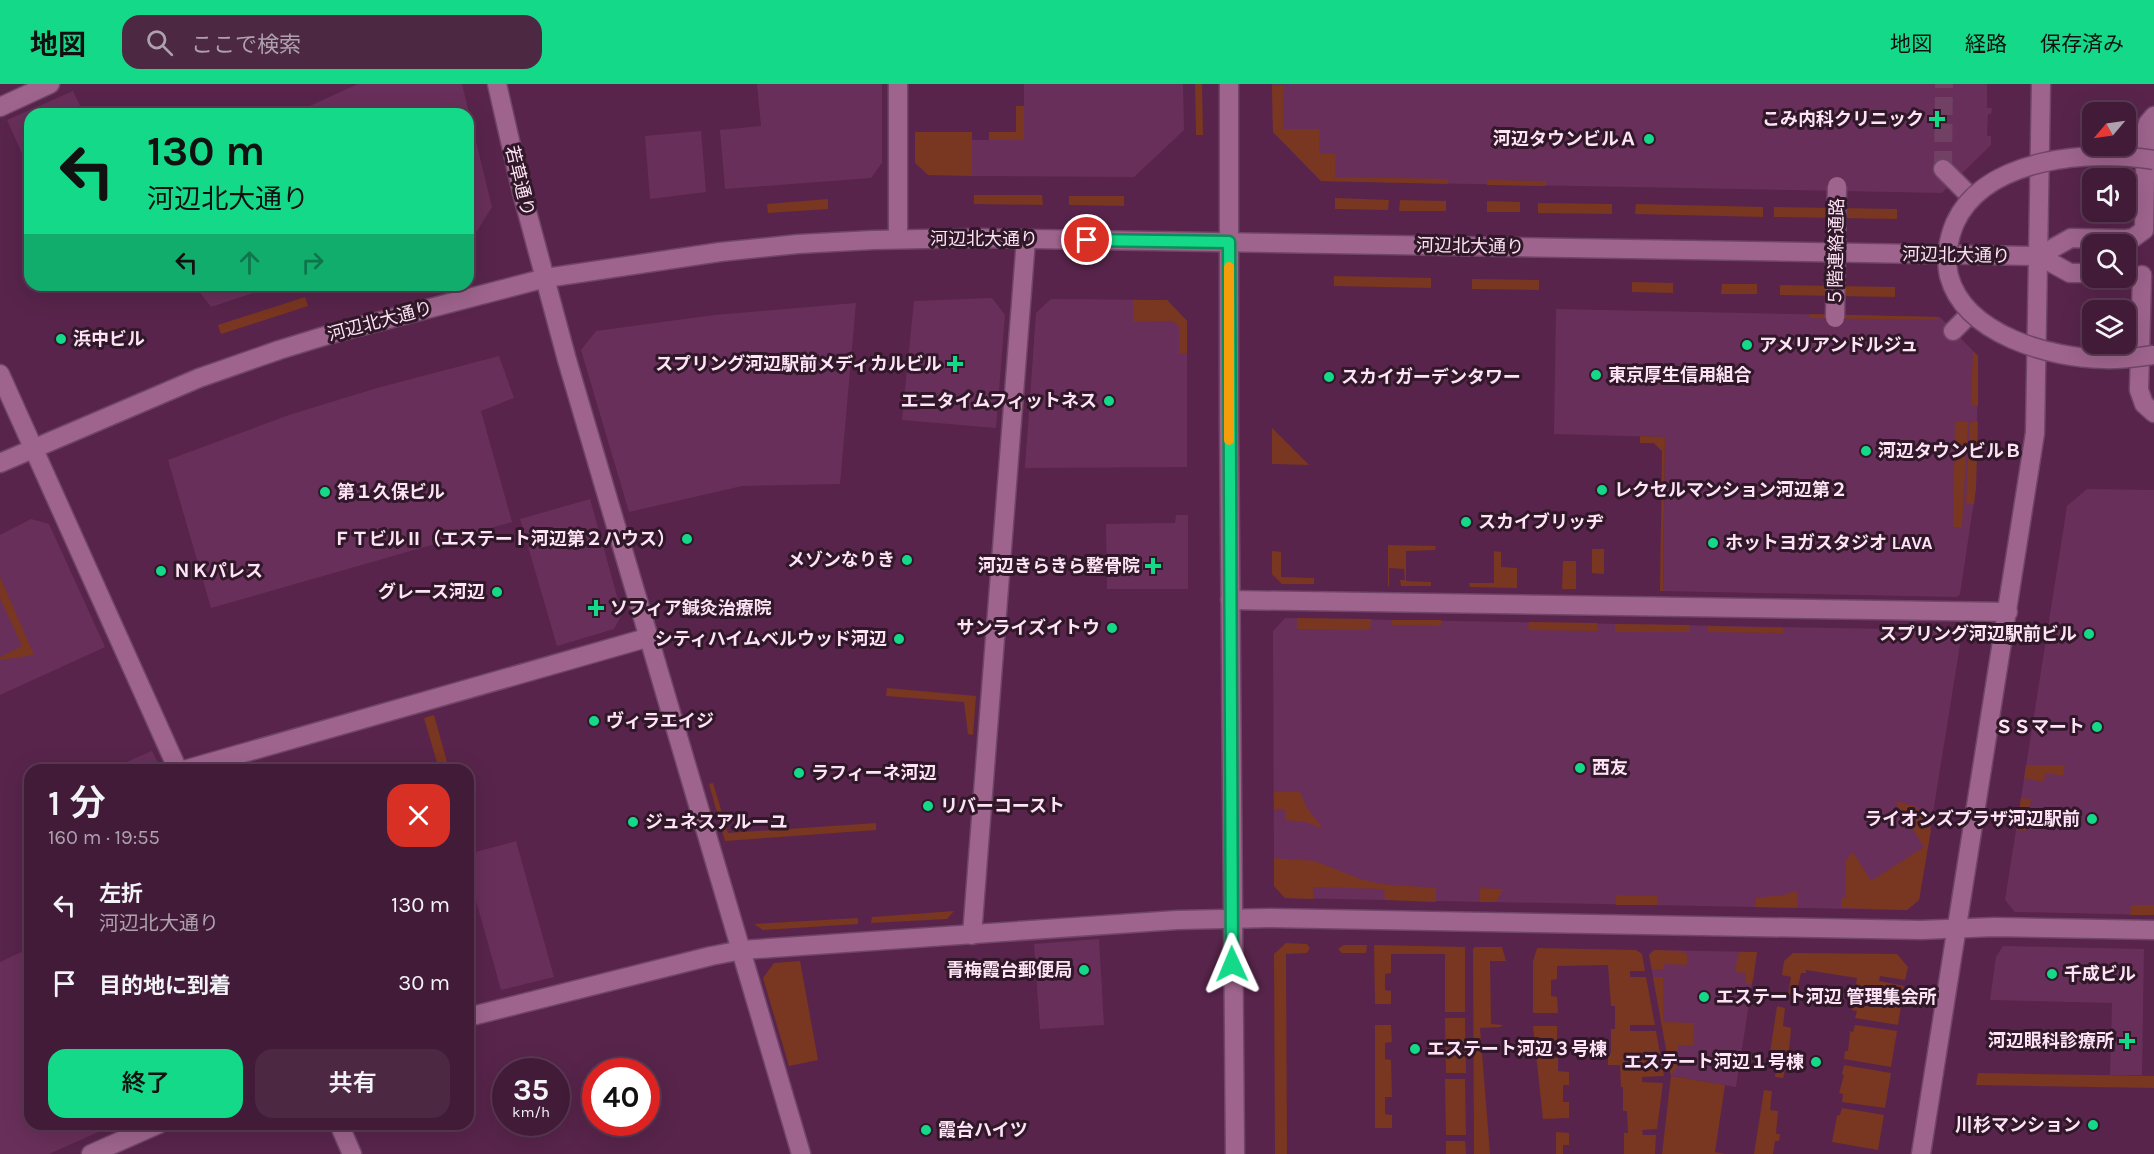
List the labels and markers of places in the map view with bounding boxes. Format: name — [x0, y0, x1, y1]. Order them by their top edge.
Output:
place label: こみ内科クリニック — [1762, 108, 1924, 130]
marker: こみ内科クリニック — [1928, 110, 1946, 128]
place label: 河辺タウンビルＡ — [1493, 128, 1637, 150]
marker: 河辺タウンビルＡ — [1642, 132, 1656, 146]
pin — [1061, 214, 1112, 265]
place label: 浜中ビル — [73, 328, 145, 350]
marker: 浜中ビル — [54, 332, 68, 346]
place label: アメリアンドルジュ — [1759, 334, 1918, 356]
marker: アメリアンドルジュ — [1740, 338, 1754, 352]
place label: スプリング河辺駅前メディカルビル — [655, 353, 942, 375]
marker: スプリング河辺駅前メディカルビル — [946, 355, 964, 373]
place label: 東京厚生信用組合 — [1608, 364, 1752, 386]
place label: スカイガーデンタワー — [1341, 366, 1521, 388]
marker: 東京厚生信用組合 — [1589, 368, 1603, 382]
marker: スカイガーデンタワー — [1322, 370, 1336, 384]
place label: エニタイムフィットネス — [901, 390, 1097, 412]
marker: エニタイムフィットネス — [1102, 394, 1116, 408]
place label: 河辺タウンビルＢ — [1878, 440, 2022, 462]
marker: 河辺タウンビルＢ — [1859, 444, 1873, 458]
place label: レクセルマンション河辺第２ — [1614, 479, 1848, 501]
place label: 第１久保ビル — [337, 481, 445, 503]
marker: レクセルマンション河辺第２ — [1595, 483, 1609, 497]
marker: 第１久保ビル — [318, 485, 332, 499]
place label: スカイブリッヂ — [1478, 511, 1604, 533]
marker: スカイブリッヂ — [1459, 515, 1473, 529]
place label: ＦＴビルⅡ（エステート河辺第２ハウス） — [333, 528, 675, 550]
marker: ＦＴビルⅡ（エステート河辺第２ハウス） — [680, 532, 694, 546]
place label: ホットヨガスタジオ LAVA — [1725, 532, 1933, 554]
marker: ホットヨガスタジオ LAVA — [1706, 536, 1720, 550]
place label: メゾンなりき — [787, 549, 895, 571]
marker: メゾンなりき — [900, 553, 914, 567]
place label: 河辺きらきら整骨院 — [978, 555, 1140, 577]
marker: 河辺きらきら整骨院 — [1144, 557, 1162, 575]
place label: ＮＫパレス — [173, 560, 263, 582]
marker: ＮＫパレス — [154, 564, 168, 578]
place label: グレース河辺 — [378, 581, 485, 603]
marker: グレース河辺 — [490, 585, 504, 599]
place label: ソフィア鍼灸治療院 — [610, 597, 772, 619]
marker: ソフィア鍼灸治療院 — [587, 599, 605, 617]
place label: サンライズイトウ — [957, 617, 1100, 639]
marker: サンライズイトウ — [1105, 621, 1119, 635]
place label: スプリング河辺駅前ビル — [1879, 623, 2077, 645]
marker: スプリング河辺駅前ビル — [2082, 627, 2096, 641]
place label: シティハイムベルウッド河辺 — [655, 628, 887, 650]
marker: シティハイムベルウッド河辺 — [892, 632, 906, 646]
place label: ヴィラエイジ — [606, 710, 714, 732]
marker: ヴィラエイジ — [587, 714, 601, 728]
place label: ＳＳマート — [1995, 716, 2085, 738]
marker: ＳＳマート — [2090, 720, 2104, 734]
place label: 西友 — [1592, 757, 1628, 779]
marker: 西友 — [1573, 761, 1587, 775]
place label: ラフィーネ河辺 — [811, 762, 937, 784]
marker: ラフィーネ河辺 — [792, 766, 806, 780]
place label: リバーコースト — [940, 795, 1065, 817]
marker: リバーコースト — [921, 799, 935, 813]
place label: ライオンズプラザ河辺駅前 — [1864, 808, 2080, 830]
place label: ジュネスアルーユ — [645, 811, 788, 833]
marker: ライオンズプラザ河辺駅前 — [2085, 812, 2099, 826]
marker: ジュネスアルーユ — [626, 815, 640, 829]
place label: 青梅霞台郵便局 — [946, 959, 1072, 981]
marker: 青梅霞台郵便局 — [1077, 963, 1091, 977]
place label: 千成ビル — [2064, 963, 2136, 985]
marker: 千成ビル — [2045, 967, 2059, 981]
place label: エステート河辺 管理集会所 — [1716, 986, 1937, 1008]
marker: エステート河辺 管理集会所 — [1697, 990, 1711, 1004]
place label: 河辺眼科診療所 — [1988, 1030, 2114, 1052]
marker: 河辺眼科診療所 — [2118, 1032, 2136, 1050]
place label: エステート河辺３号棟 — [1427, 1038, 1607, 1060]
marker: エステート河辺３号棟 — [1408, 1042, 1422, 1056]
place label: エステート河辺１号棟 — [1624, 1051, 1804, 1073]
marker: エステート河辺１号棟 — [1809, 1055, 1823, 1069]
place label: 川杉マンション — [1955, 1114, 2081, 1136]
marker: 川杉マンション — [2086, 1118, 2100, 1132]
place label: 霞台ハイツ — [938, 1119, 1028, 1141]
marker: 霞台ハイツ — [919, 1123, 933, 1137]

